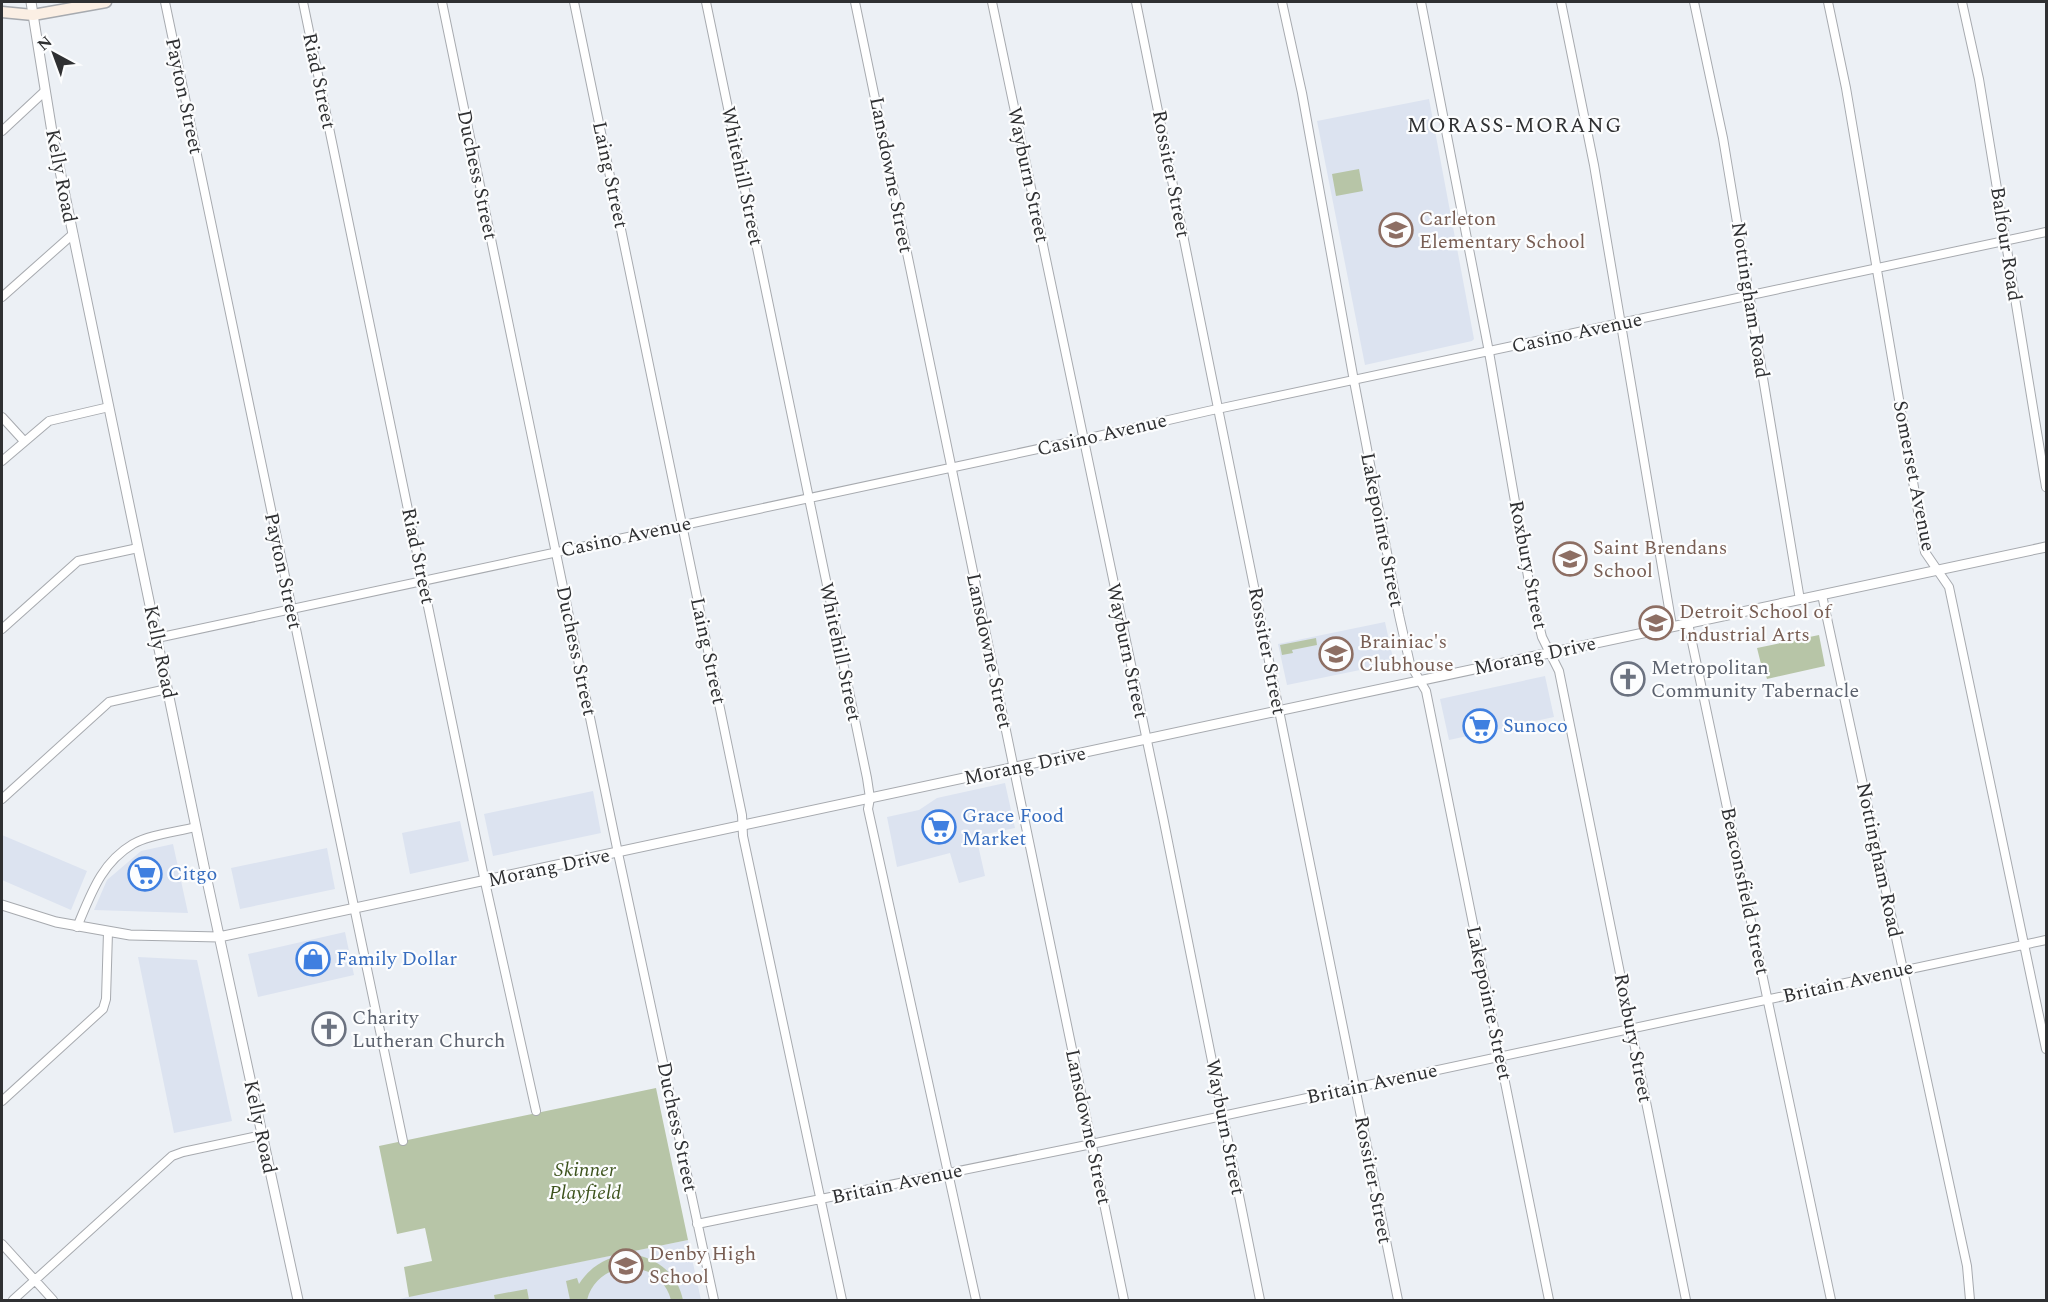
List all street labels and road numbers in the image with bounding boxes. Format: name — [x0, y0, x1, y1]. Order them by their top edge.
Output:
street label: Riad Street — [294, 30, 344, 132]
street label: Payton Street — [157, 35, 211, 157]
street label: Lansdowne Street — [861, 94, 921, 256]
street label: Whitehill Street — [713, 104, 771, 248]
street label: Wayburn Street — [999, 104, 1057, 246]
street label: Duchess Street — [449, 107, 505, 243]
street label: Rossiter Street — [1144, 108, 1198, 240]
street label: Laing Street — [584, 119, 636, 231]
street label: Kelly Road — [37, 126, 85, 226]
street label: Balfour Road — [1982, 185, 2030, 303]
street label: Nottingham Road — [1723, 220, 1777, 380]
street label: Casino Avenue — [1509, 305, 1645, 361]
street label: Somerset Avenue — [1885, 398, 1943, 554]
street label: Casino Avenue — [1034, 405, 1170, 465]
street label: Lakepointe Street — [1352, 450, 1412, 610]
street label: Roxbury Street — [1501, 498, 1555, 632]
street label: Riad Street — [393, 505, 443, 607]
street label: Casino Avenue — [558, 509, 694, 565]
street label: Payton Street — [256, 510, 310, 632]
street label: Lansdowne Street — [958, 570, 1020, 732]
street label: Whitehill Street — [811, 580, 869, 724]
street label: Wayburn Street — [1098, 580, 1156, 722]
street label: Duchess Street — [548, 583, 604, 719]
street label: Rossiter Street — [1240, 585, 1294, 717]
street label: Laing Street — [682, 595, 734, 707]
street label: Kelly Road — [135, 602, 185, 702]
street label: Morang Drive — [1471, 628, 1599, 684]
street label: Morang Drive — [961, 738, 1089, 794]
street label: Nottingham Road — [1848, 780, 1910, 940]
street label: Beaconsfield Street — [1713, 804, 1777, 978]
street label: Morang Drive — [485, 840, 613, 896]
street label: Lakepointe Street — [1458, 923, 1520, 1083]
street label: Britain Avenue — [1780, 952, 1916, 1012]
street label: Roxbury Street — [1606, 971, 1660, 1105]
street label: Lansdowne Street — [1057, 1046, 1119, 1208]
street label: Britain Avenue — [1304, 1055, 1440, 1113]
street label: Wayburn Street — [1197, 1056, 1253, 1198]
street label: Duchess Street — [649, 1059, 705, 1195]
street label: Kelly Road — [235, 1077, 285, 1177]
street label: Rossiter Street — [1346, 1114, 1400, 1246]
street label: Britain Avenue — [829, 1155, 965, 1213]

